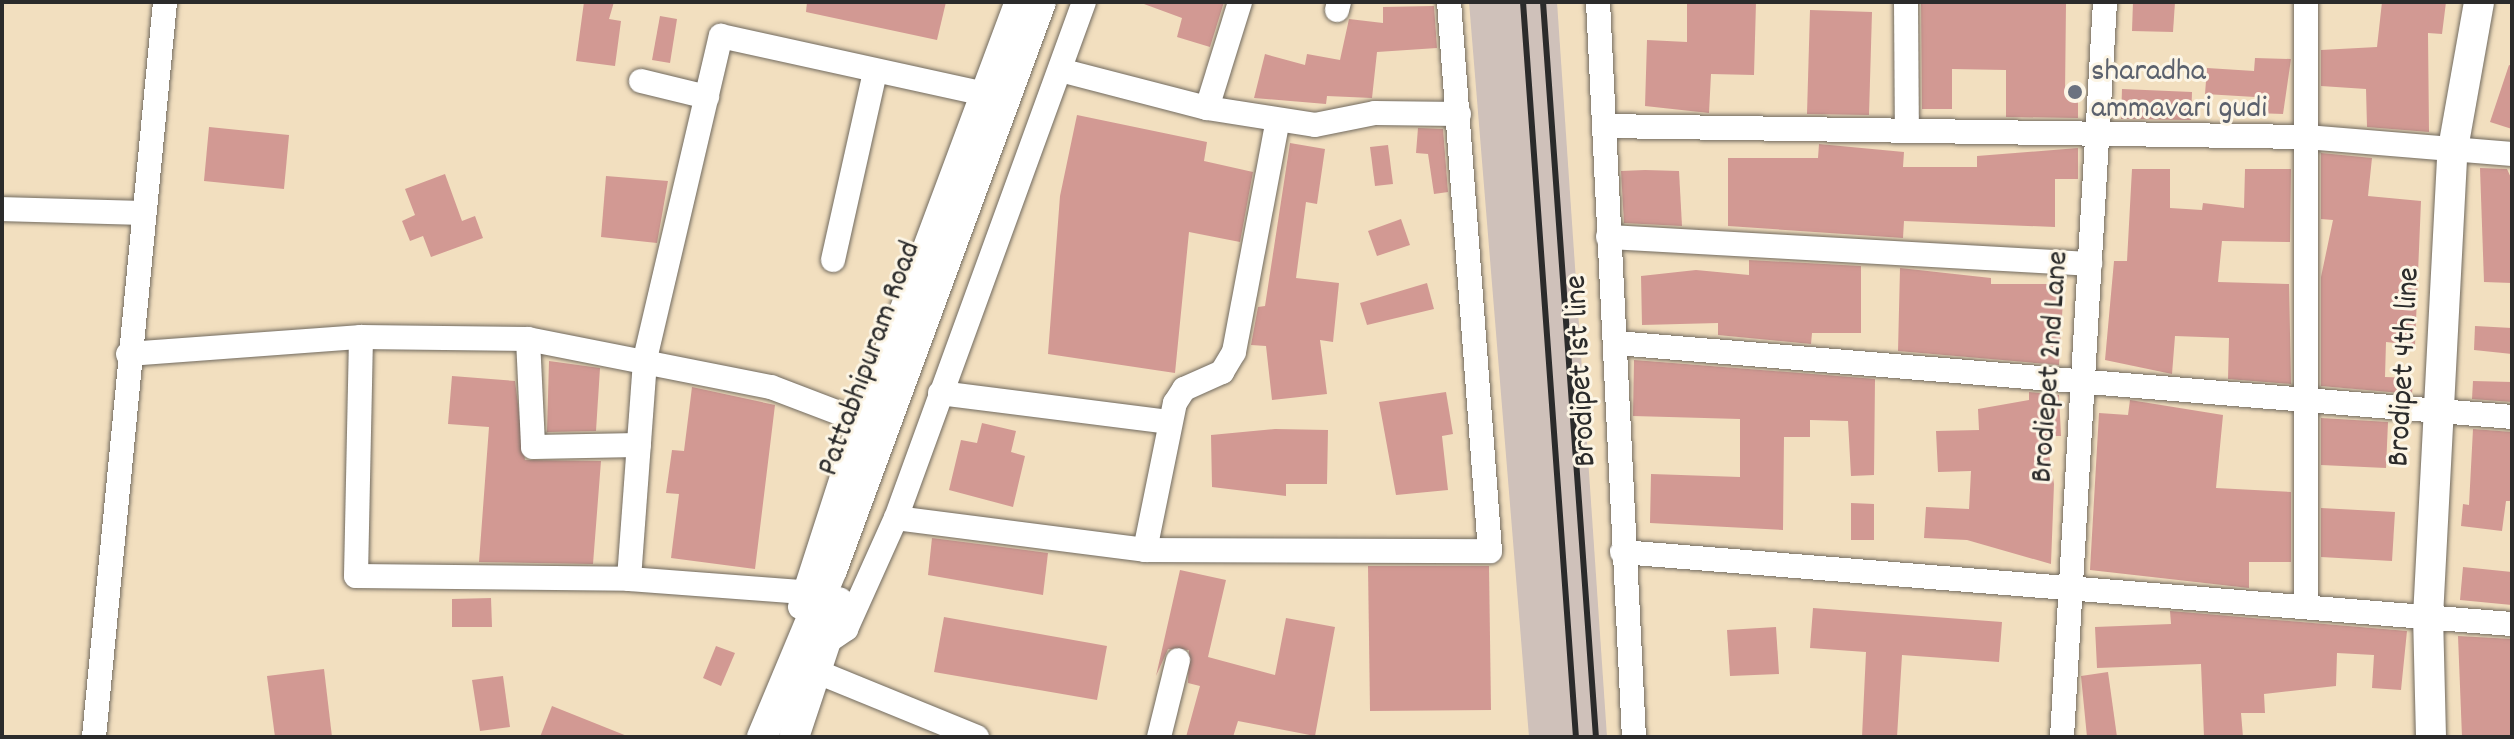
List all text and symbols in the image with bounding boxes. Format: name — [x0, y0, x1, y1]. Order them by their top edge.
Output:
place label: sharadha ammavari gudi — [2091, 55, 2267, 130]
marker: sharadha ammavari gudi — [2066, 83, 2084, 101]
street label: Pattabhipuram Road — [811, 236, 931, 482]
street label: Brodiepet 2nd Lane — [2025, 250, 2079, 484]
street label: Brodipet 4th line — [2382, 266, 2430, 468]
street label: Brodipet 1st line — [1559, 274, 1607, 468]

